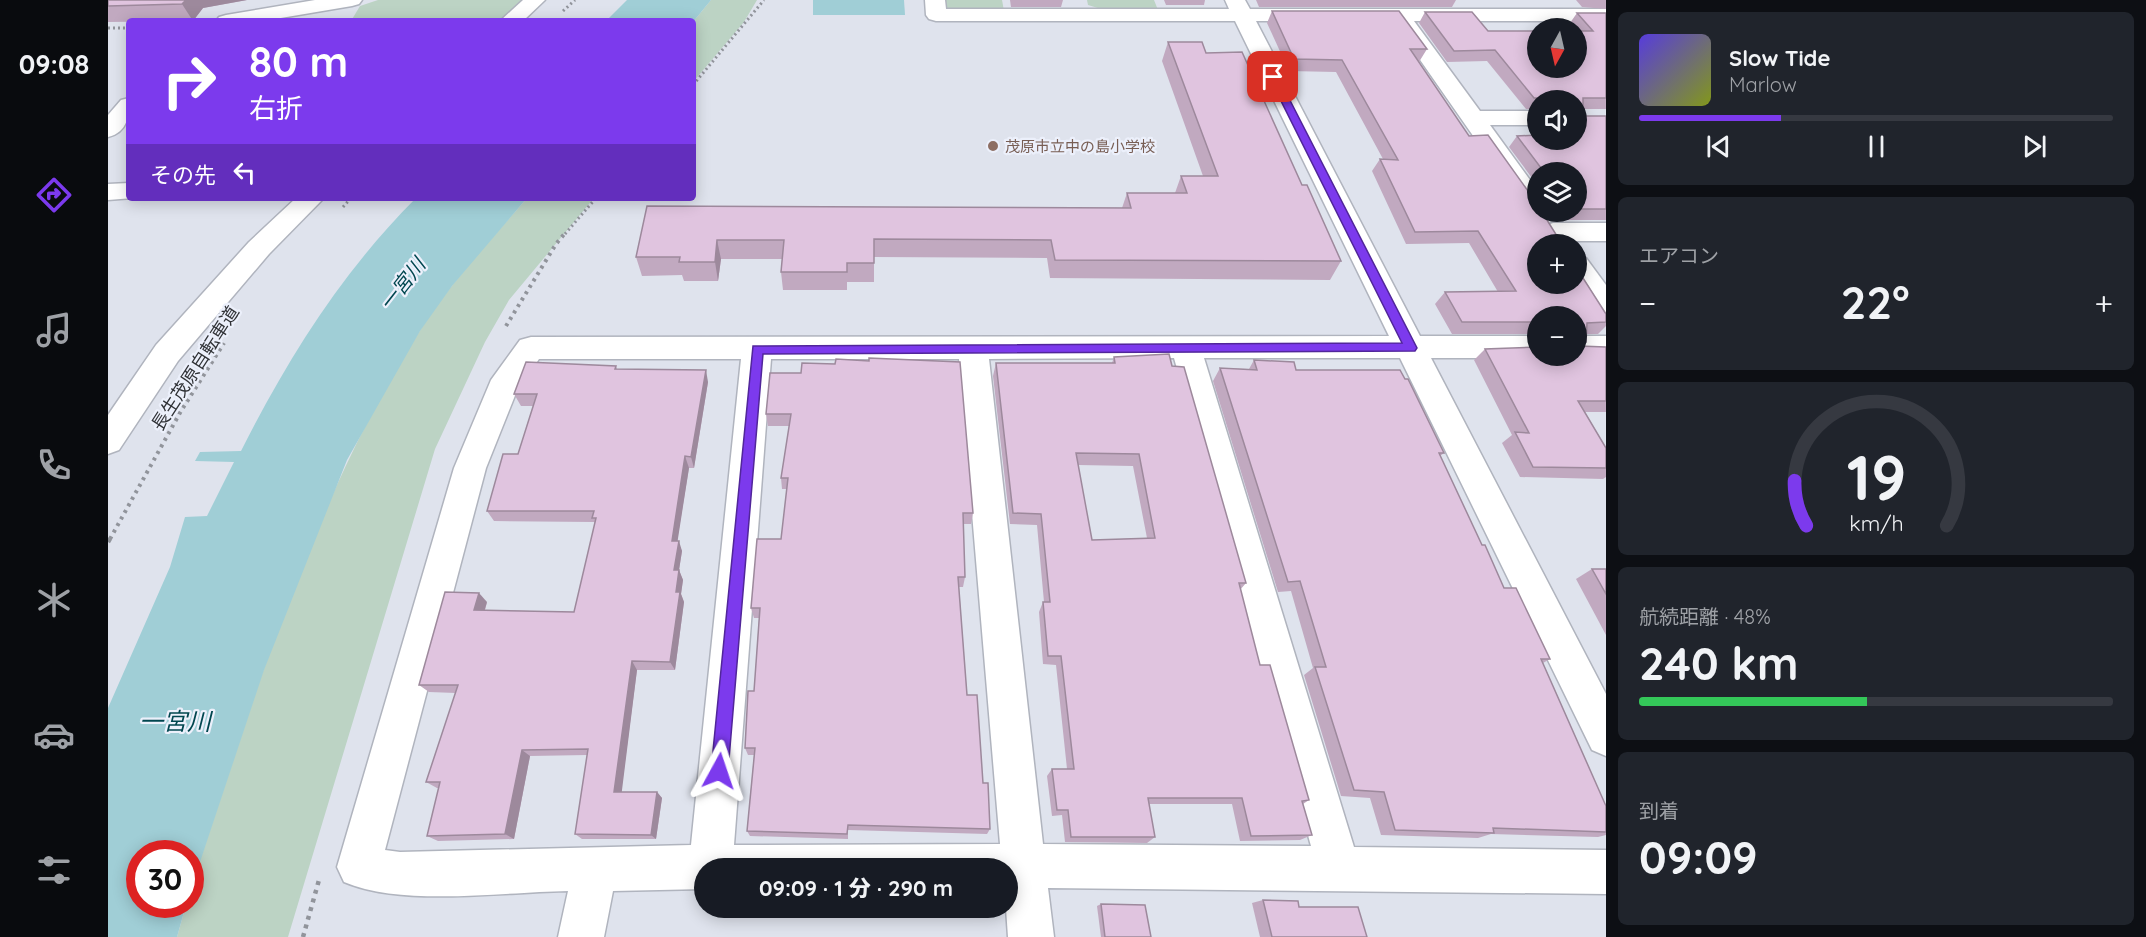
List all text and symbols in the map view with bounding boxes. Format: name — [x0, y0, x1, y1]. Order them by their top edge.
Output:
north arrow — [1527, 18, 1587, 78]
map controls — [1527, 18, 1587, 366]
text: 80 m — [249, 35, 348, 88]
icon: right — [150, 42, 228, 120]
text: Slow Tide — [1729, 44, 1830, 72]
text: 09:08 — [19, 47, 89, 81]
pin — [1247, 51, 1298, 102]
icon: arrive — [1256, 60, 1289, 93]
text: Marlow — [1729, 72, 1797, 97]
button: sound — [1527, 90, 1587, 150]
text: 右折 — [249, 91, 303, 125]
icon: previous — [1702, 130, 1735, 163]
icon: pause — [1860, 130, 1893, 163]
icon: next — [2018, 130, 2051, 163]
place label: 茂原市立中の島小学校 — [1005, 137, 1155, 156]
marker: 茂原市立中の島小学校 — [986, 139, 1000, 153]
icon: left — [228, 156, 261, 189]
text: その先 — [150, 161, 216, 189]
button: layers — [1527, 162, 1587, 222]
icon: directions — [33, 174, 75, 216]
button: + — [1527, 234, 1587, 294]
text: エアコン — [1639, 243, 1719, 268]
water label: 一宮川 — [374, 251, 432, 315]
text: 22° — [1841, 274, 1910, 330]
text: − — [1639, 282, 1656, 323]
text: + — [2094, 282, 2113, 323]
street label: 長生茂原自転車道 — [146, 301, 244, 435]
button: − — [1527, 306, 1587, 366]
icon: music — [33, 309, 75, 351]
text: 19 — [1846, 438, 1906, 516]
icon: phone — [33, 444, 75, 486]
text: km/h — [1849, 510, 1903, 536]
icon: climate — [33, 579, 75, 621]
text: 航続距離 · 48% — [1639, 604, 1771, 629]
text: 240 km — [1639, 635, 1798, 691]
water label: 一宮川 — [139, 706, 214, 736]
icon: car — [33, 714, 75, 756]
position arrow — [687, 739, 751, 803]
text: 到着 — [1639, 798, 1679, 823]
text: 09:09 — [1639, 829, 1758, 885]
speed limit sign: 30 — [126, 840, 204, 918]
icon: filters — [33, 849, 75, 891]
text: 09:09 · 1 分 · 290 m — [759, 874, 953, 902]

